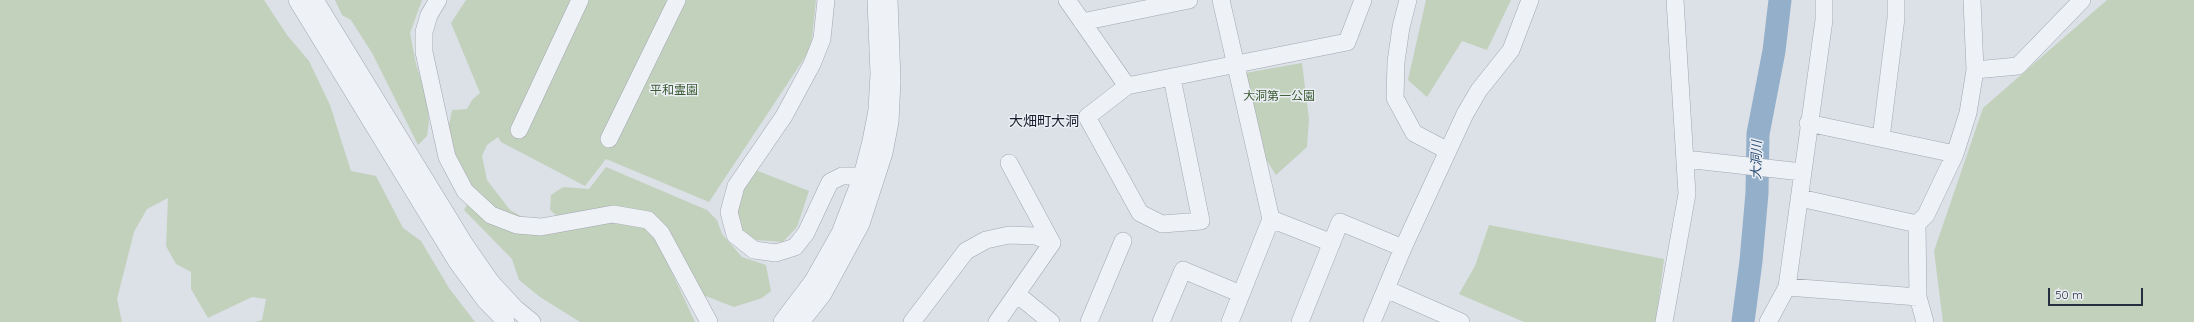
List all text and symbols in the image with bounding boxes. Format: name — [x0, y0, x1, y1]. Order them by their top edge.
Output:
park label: 平和霊園 — [650, 83, 698, 97]
park label: 大洞第一公園 — [1243, 89, 1315, 103]
district label: 大畑町大洞 — [1009, 114, 1079, 130]
water label: 大洞川 — [1749, 140, 1765, 180]
scale bar — [2050, 280, 2145, 306]
text: 50 m — [2055, 287, 2083, 302]

